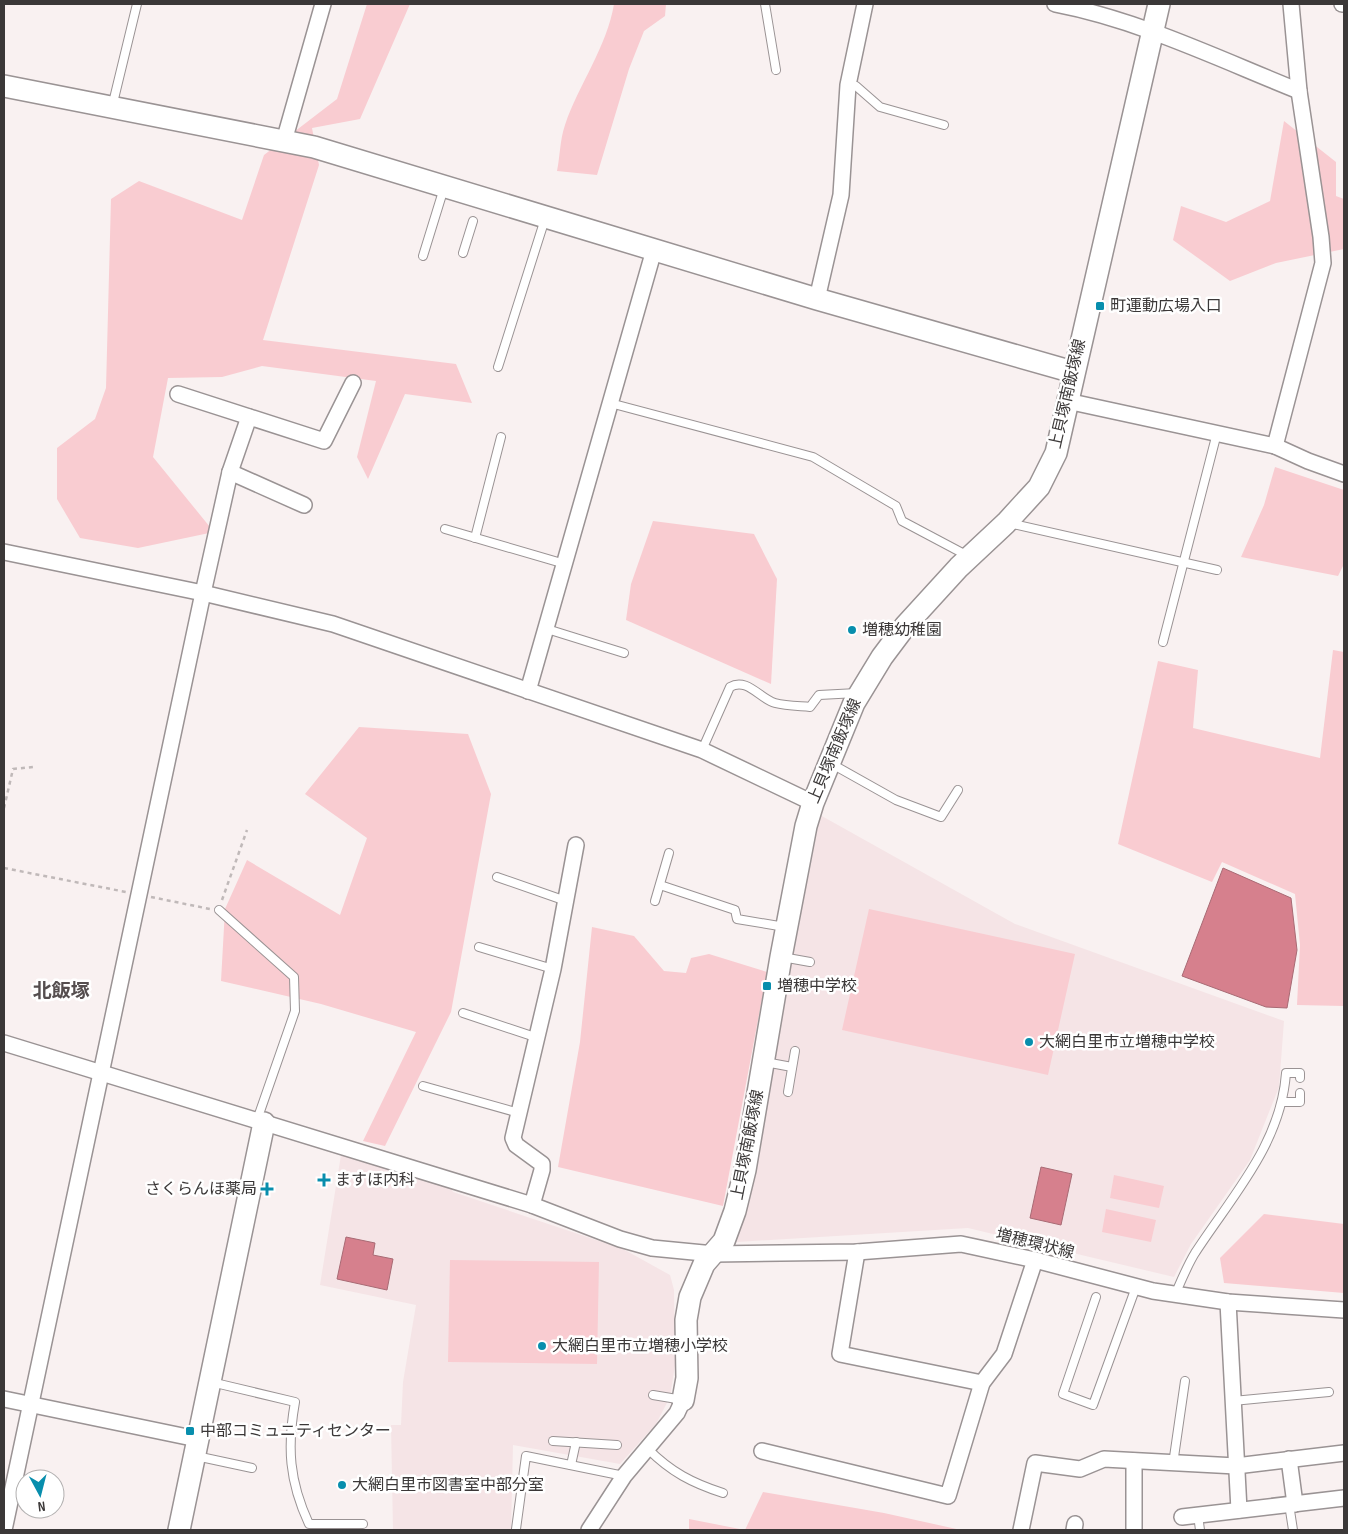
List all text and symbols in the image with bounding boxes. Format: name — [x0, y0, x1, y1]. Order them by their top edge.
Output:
place label: 町運動広場入口 — [1110, 297, 1222, 316]
marker: 町運動広場入口 — [1094, 300, 1106, 312]
street label: 上貝塚南飯塚線 — [1046, 337, 1090, 451]
place label: 増穂幼稚園 — [862, 621, 942, 640]
marker: 増穂幼稚園 — [846, 624, 858, 636]
street label: 上貝塚南飯塚線 — [804, 696, 866, 806]
place label: 増穂中学校 — [777, 977, 857, 996]
district label: 北飯塚 — [32, 980, 90, 1003]
marker: 増穂中学校 — [761, 980, 773, 992]
place label: 大網白里市立増穂中学校 — [1039, 1033, 1215, 1052]
marker: 大網白里市立増穂中学校 — [1023, 1036, 1035, 1048]
street label: 上貝塚南飯塚線 — [728, 1088, 768, 1202]
place label: ますほ内科 — [335, 1171, 415, 1190]
marker: ますほ内科 — [317, 1173, 331, 1187]
place label: さくらんほ薬局 — [145, 1180, 257, 1199]
marker: さくらんほ薬局 — [261, 1183, 273, 1195]
street label: 増穂環状線 — [994, 1225, 1076, 1263]
place label: 大網白里市立増穂小学校 — [552, 1337, 728, 1356]
marker: 大網白里市立増穂小学校 — [536, 1340, 548, 1352]
place label: 中部コミュニティセンター — [200, 1422, 391, 1441]
marker: 中部コミュニティセンター — [184, 1425, 196, 1437]
north arrow — [15, 1469, 65, 1519]
place label: 大網白里市図書室中部分室 — [352, 1476, 544, 1495]
marker: 大網白里市図書室中部分室 — [336, 1479, 348, 1491]
text: N — [37, 1498, 46, 1515]

